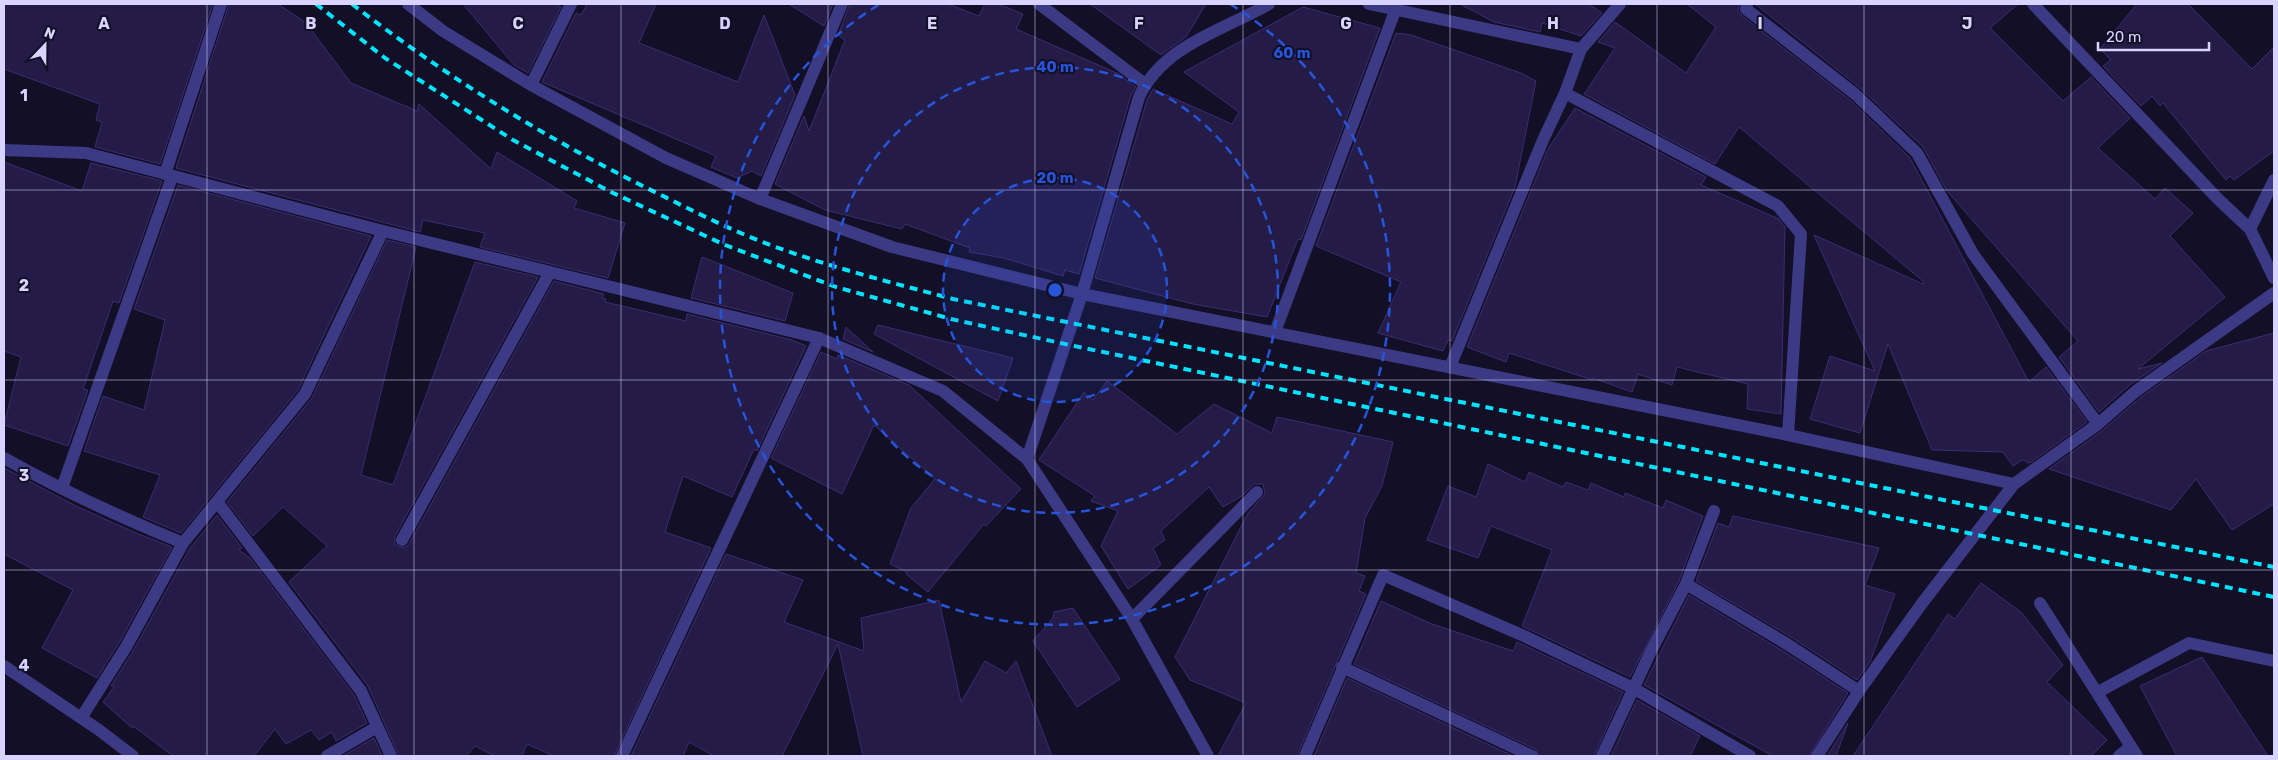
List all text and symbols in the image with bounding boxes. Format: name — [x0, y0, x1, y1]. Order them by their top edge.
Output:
text: A — [98, 14, 110, 33]
text: B — [305, 14, 317, 33]
text: C — [512, 14, 524, 33]
text: D — [719, 14, 731, 33]
text: E — [927, 14, 937, 33]
text: F — [1134, 14, 1144, 33]
text: G — [1340, 14, 1352, 33]
text: H — [1547, 14, 1559, 33]
text: I — [1757, 14, 1763, 33]
text: J — [1962, 14, 1972, 33]
north arrow — [20, 20, 70, 70]
scale bar — [2098, 20, 2209, 52]
text: N — [42, 24, 58, 43]
text: 20 m — [2106, 28, 2141, 46]
text: 60 m — [1274, 44, 1310, 62]
text: 40 m — [1036, 58, 1074, 76]
text: 1 — [20, 86, 28, 105]
text: 20 m — [1037, 169, 1073, 187]
text: 2 — [19, 276, 29, 295]
centre of rings — [1046, 281, 1064, 299]
text: 3 — [19, 466, 29, 485]
text: 4 — [19, 656, 30, 675]

